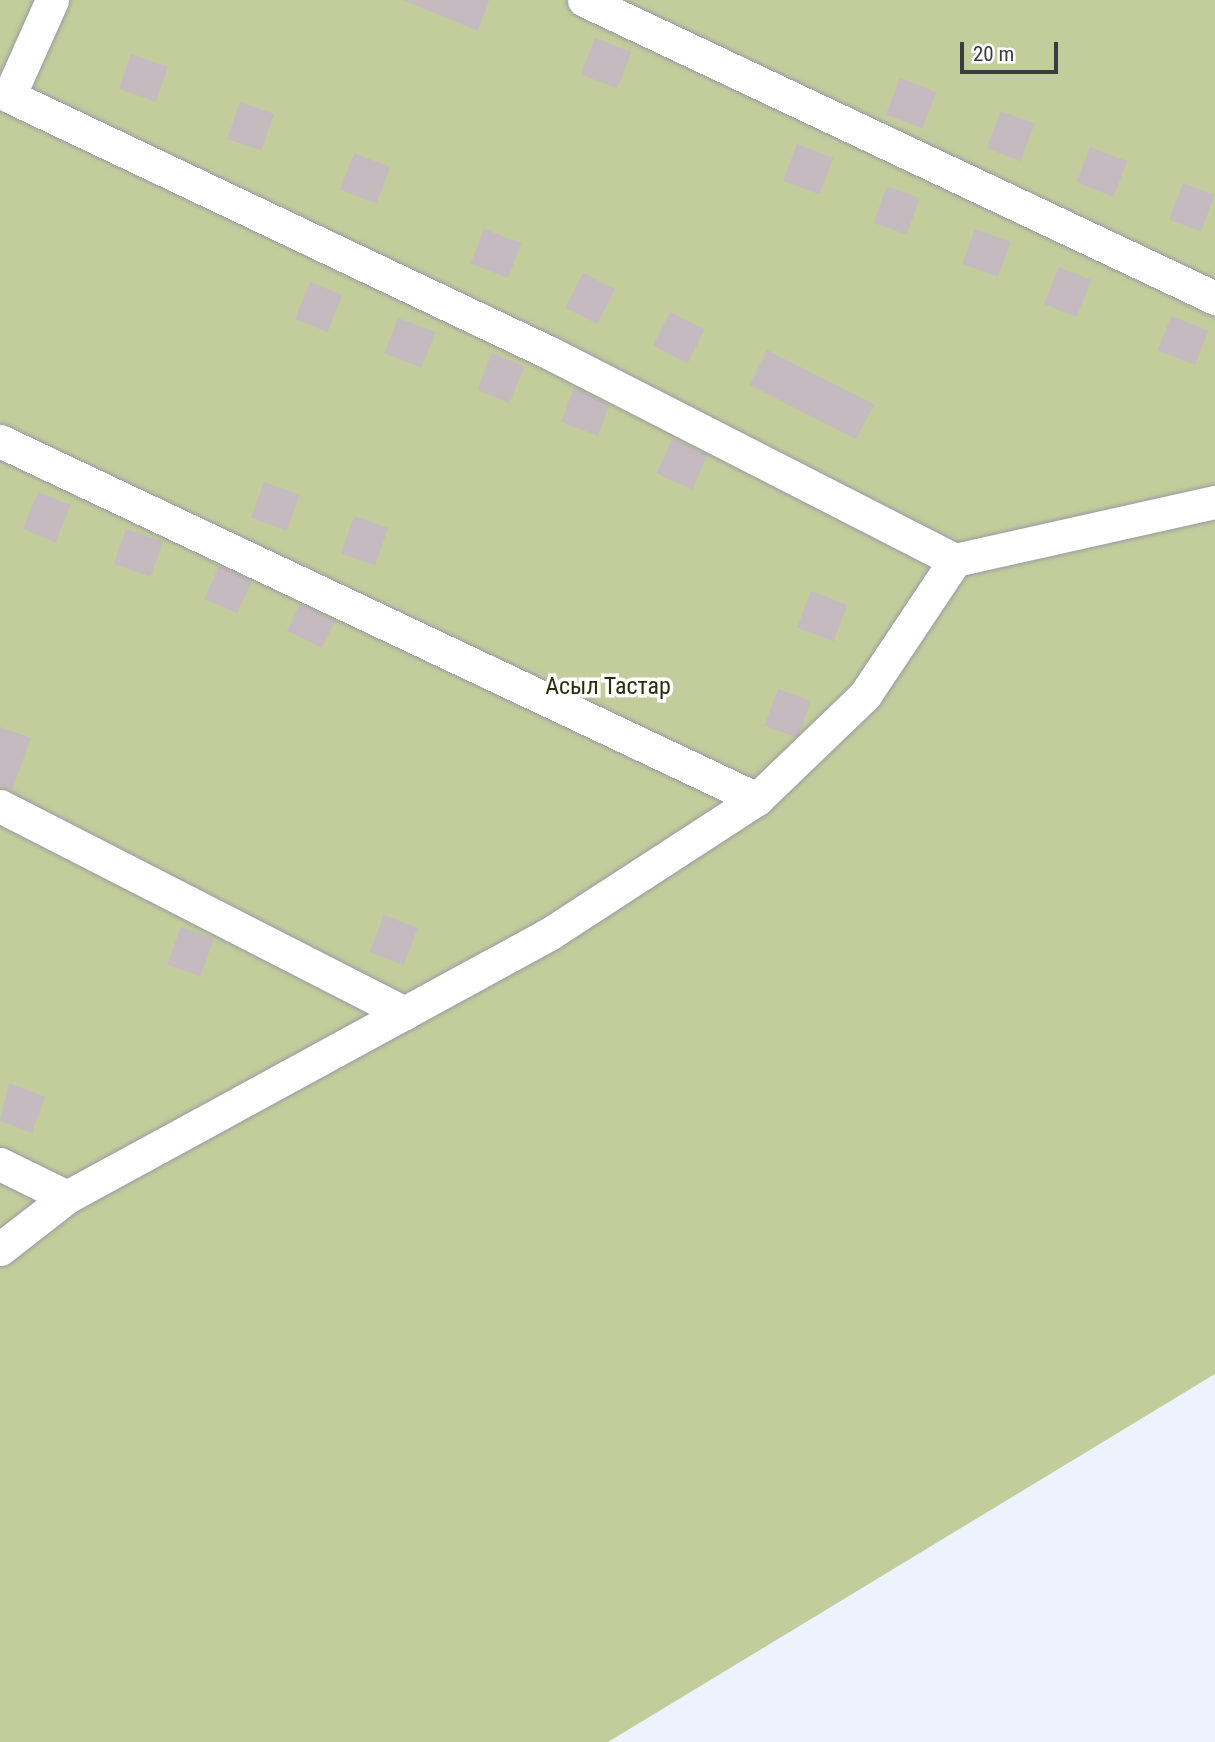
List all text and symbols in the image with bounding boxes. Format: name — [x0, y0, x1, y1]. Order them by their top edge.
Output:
scale bar — [963, 28, 1061, 72]
text: 20 m — [973, 42, 1014, 66]
park label: Асыл Тастар — [545, 673, 671, 701]

